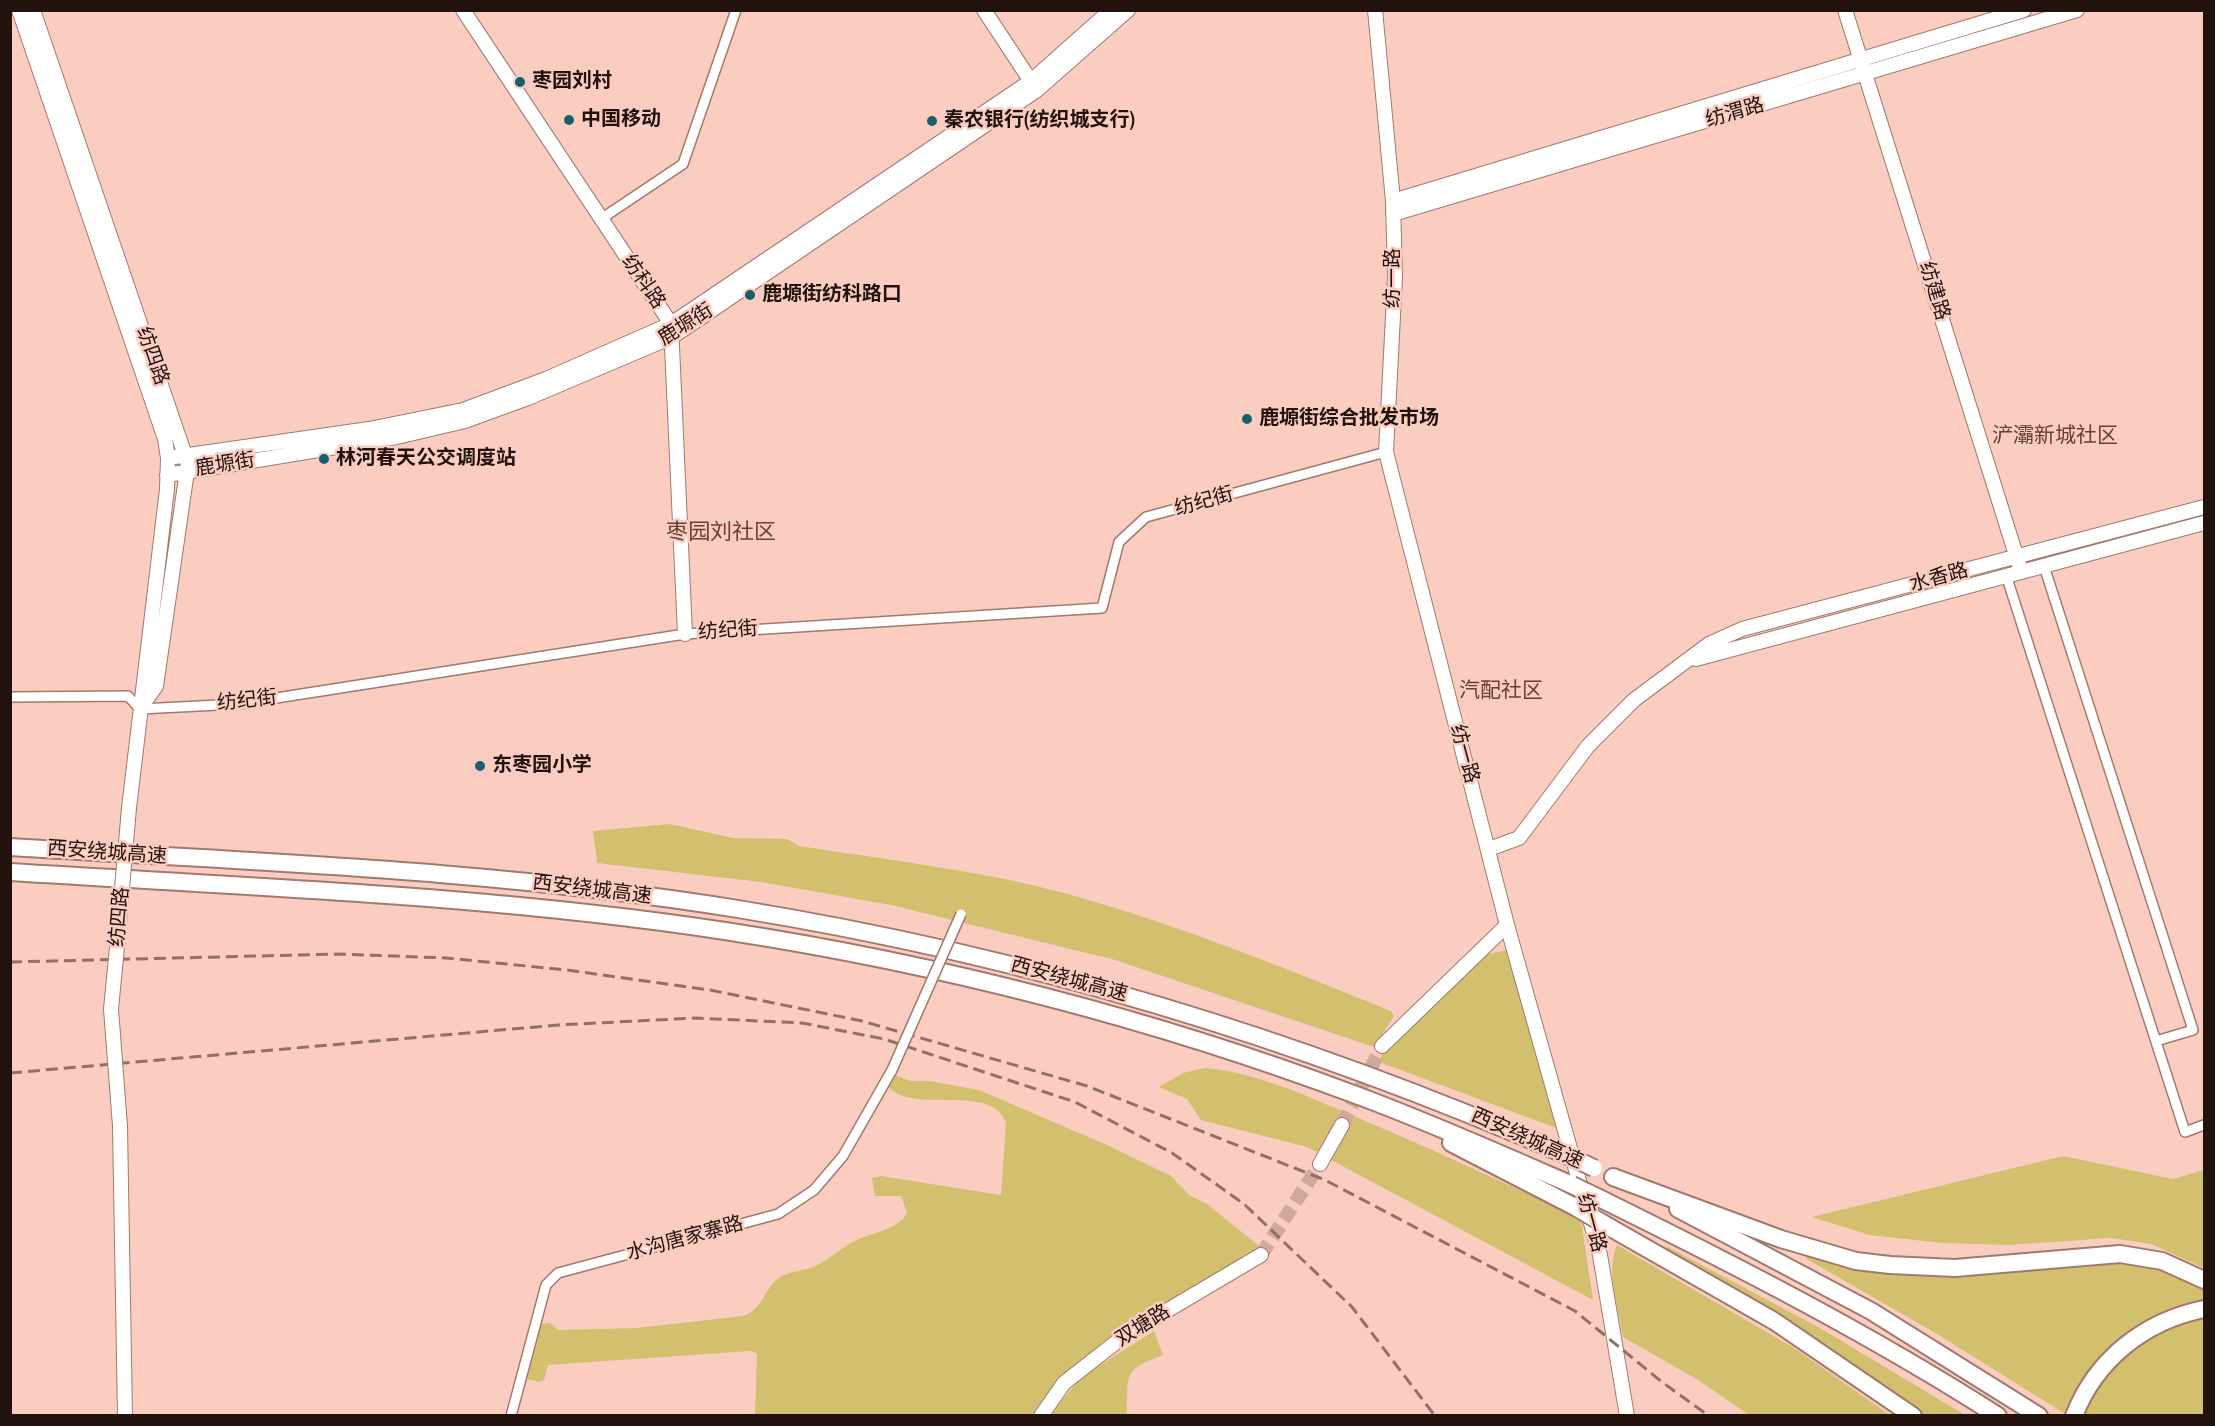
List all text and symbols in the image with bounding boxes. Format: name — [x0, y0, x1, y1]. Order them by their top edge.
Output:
place label: 枣园刘村 — [532, 70, 612, 94]
marker: 枣园刘村 — [513, 75, 527, 89]
street label: 纺渭路 — [1703, 93, 1767, 133]
place label: 中国移动 — [581, 108, 661, 132]
place label: 秦农银行(纺织城支行) — [944, 109, 1135, 133]
marker: 中国移动 — [562, 113, 576, 127]
marker: 秦农银行(纺织城支行) — [925, 114, 939, 128]
street label: 纺一路 — [1382, 248, 1406, 308]
street label: 纺科路 — [616, 250, 670, 314]
street label: 纺建路 — [1914, 259, 1954, 323]
place label: 鹿塬街纺科路口 — [762, 283, 902, 307]
marker: 鹿塬街纺科路口 — [743, 288, 757, 302]
street label: 鹿塬街 — [654, 299, 718, 351]
street label: 纺四路 — [131, 324, 173, 388]
place label: 鹿塬街综合批发市场 — [1259, 407, 1439, 431]
marker: 鹿塬街综合批发市场 — [1240, 412, 1254, 426]
district label: 浐灞新城社区 — [1992, 423, 2118, 449]
place label: 林河春天公交调度站 — [336, 447, 516, 471]
street label: 鹿塬街 — [193, 448, 257, 482]
marker: 林河春天公交调度站 — [317, 452, 331, 466]
street label: 纺纪街 — [1172, 483, 1236, 521]
district label: 枣园刘社区 — [666, 520, 776, 546]
street label: 水香路 — [1907, 559, 1971, 597]
street label: 纺纪街 — [697, 617, 759, 645]
district label: 汽配社区 — [1459, 678, 1543, 704]
street label: 纺纪街 — [216, 686, 278, 716]
street label: 纺一路 — [1445, 722, 1483, 786]
place label: 东枣园小学 — [492, 754, 592, 778]
marker: 东枣园小学 — [473, 759, 487, 773]
street label: 西安绕城高速 — [46, 837, 168, 869]
street label: 西安绕城高速 — [531, 871, 653, 909]
street label: 纺四路 — [105, 886, 135, 948]
street label: 西安绕城高速 — [1008, 953, 1130, 1007]
street label: 西安绕城高速 — [1467, 1104, 1587, 1174]
street label: 纺一路 — [1572, 1191, 1610, 1255]
street label: 水沟唐家寨路 — [624, 1212, 746, 1266]
street label: 双塘路 — [1111, 1300, 1175, 1352]

